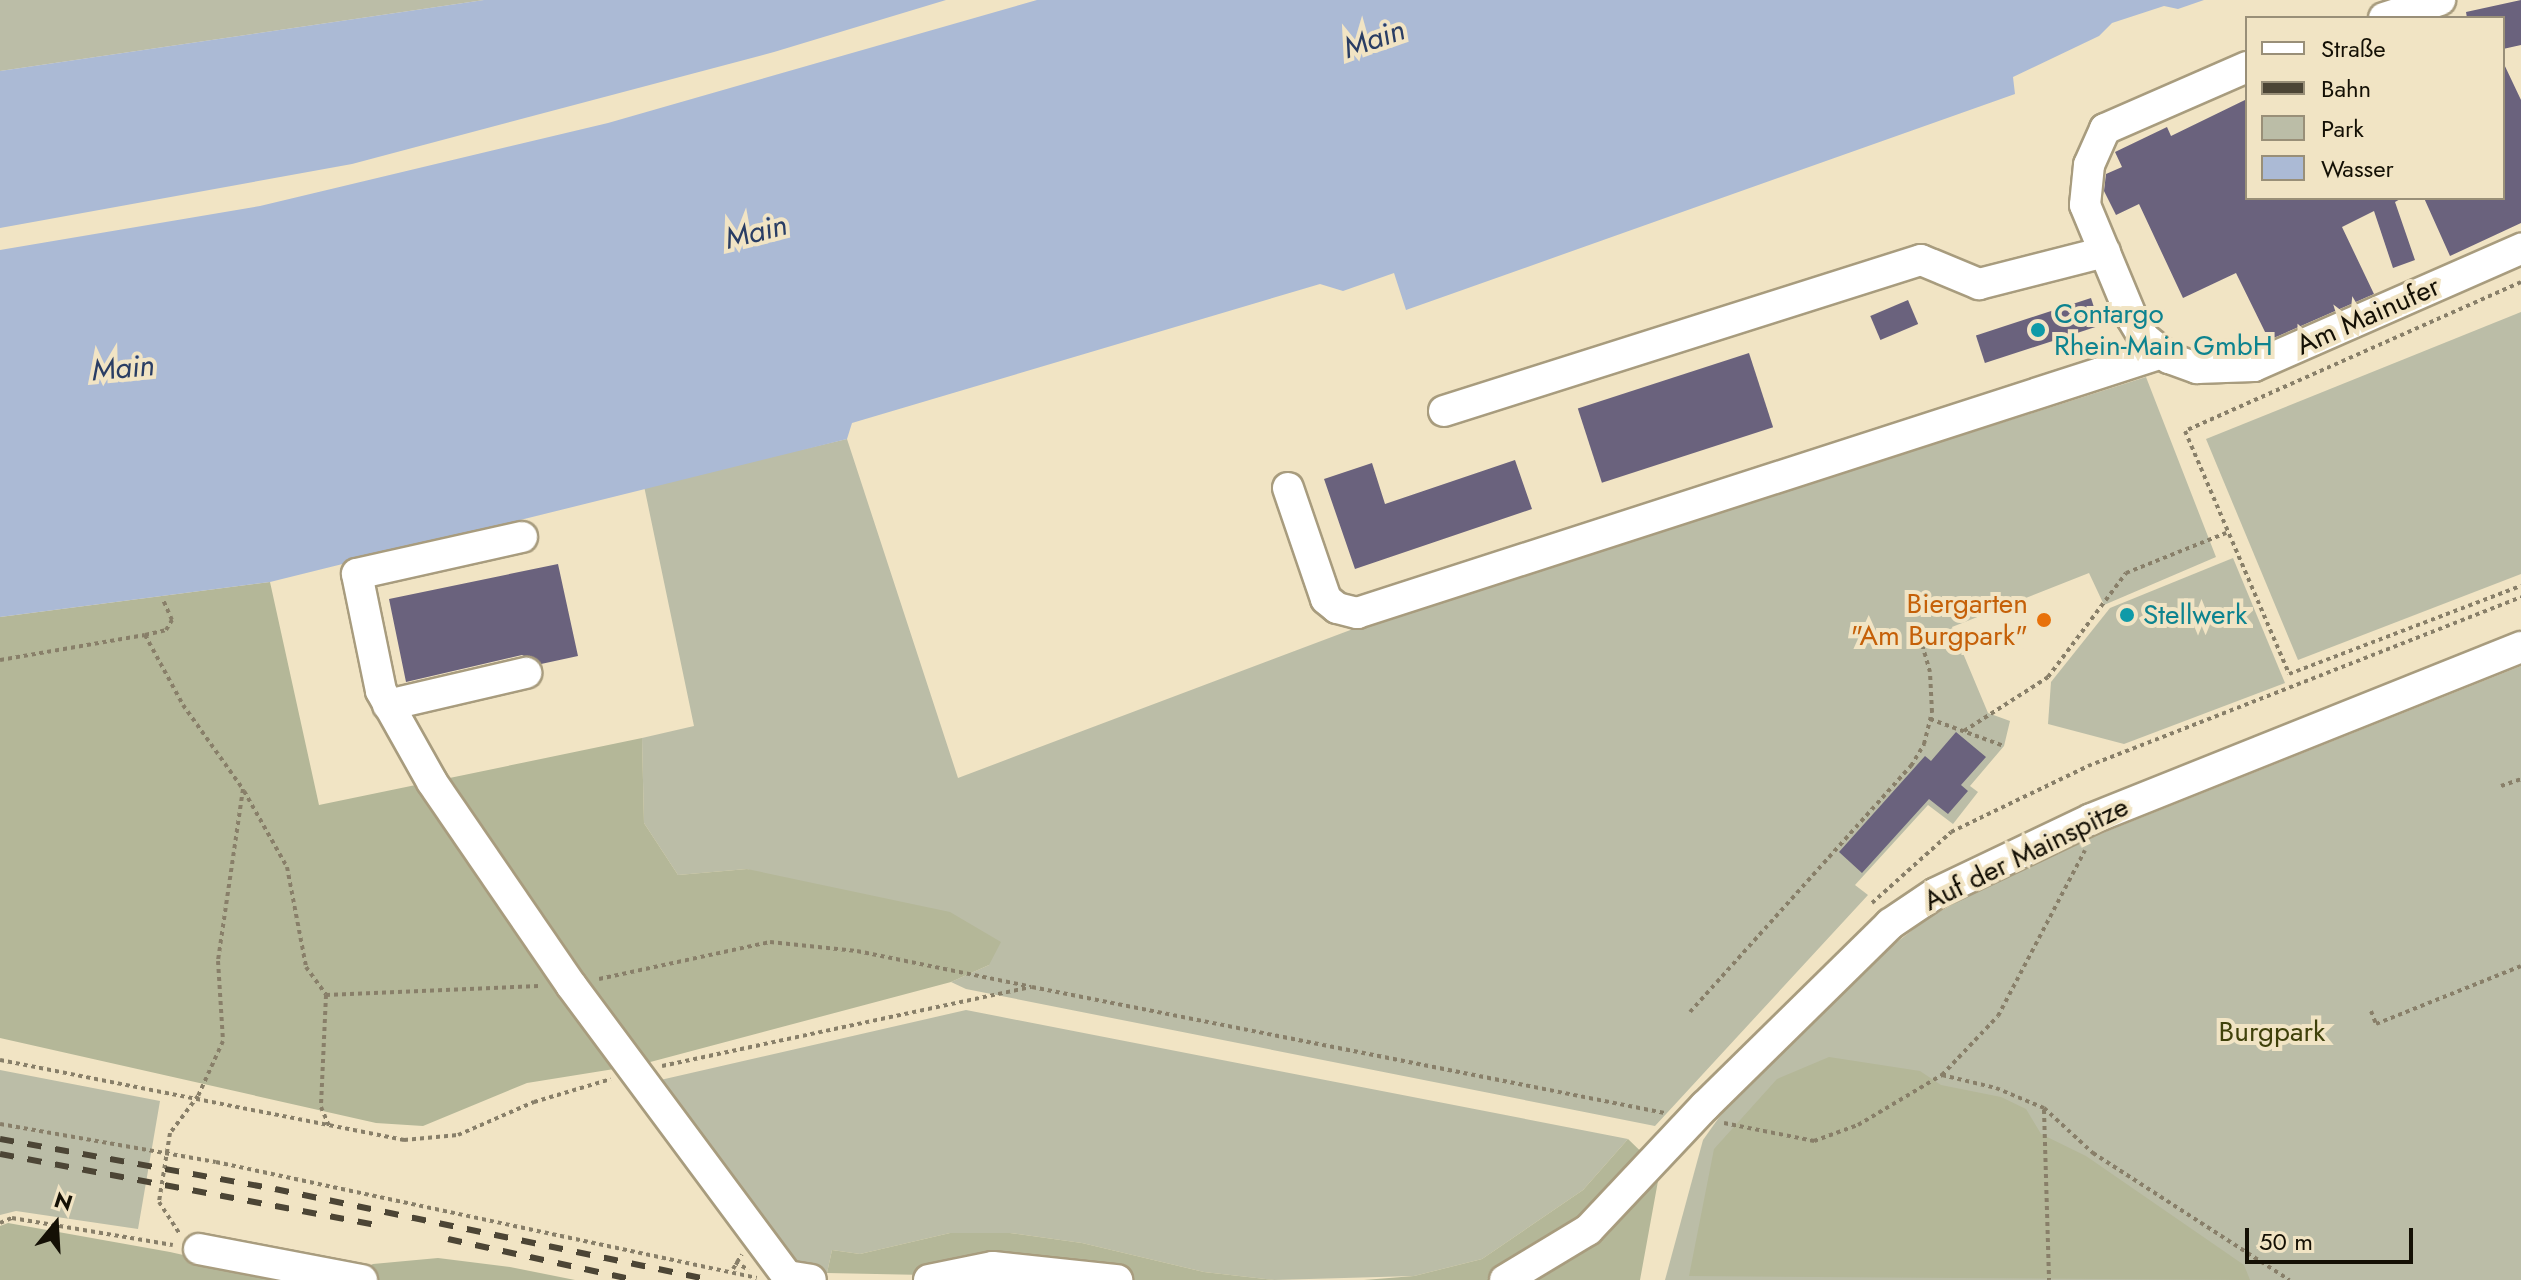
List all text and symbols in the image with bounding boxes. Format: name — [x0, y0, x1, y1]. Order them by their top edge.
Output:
water label: Main — [1338, 12, 1410, 66]
legend — [2245, 16, 2505, 200]
text: Straße — [2321, 31, 2386, 66]
text: Bahn — [2321, 71, 2371, 106]
text: Park — [2321, 111, 2364, 146]
text: Wasser — [2321, 151, 2394, 186]
water label: Main — [721, 207, 791, 257]
street label: Am Mainufer — [2291, 269, 2445, 363]
place label: Contargo Rhein-Main GmbH — [2054, 297, 2273, 363]
marker: Contargo Rhein-Main GmbH — [2029, 321, 2047, 339]
water label: Main — [90, 347, 156, 389]
place label: Biergarten "Am Burgpark" — [1851, 587, 2028, 653]
place label: Stellwerk — [2143, 598, 2247, 632]
marker: Stellwerk — [2118, 606, 2136, 624]
marker: Biergarten "Am Burgpark" — [2035, 611, 2053, 629]
street label: Auf der Mainspitze — [1918, 790, 2134, 918]
park label: Burgpark — [2219, 1015, 2325, 1049]
text: N — [50, 1183, 77, 1219]
north arrow — [16, 1184, 96, 1264]
scale bar — [2249, 1212, 2417, 1262]
text: 50 m — [2259, 1224, 2313, 1259]

